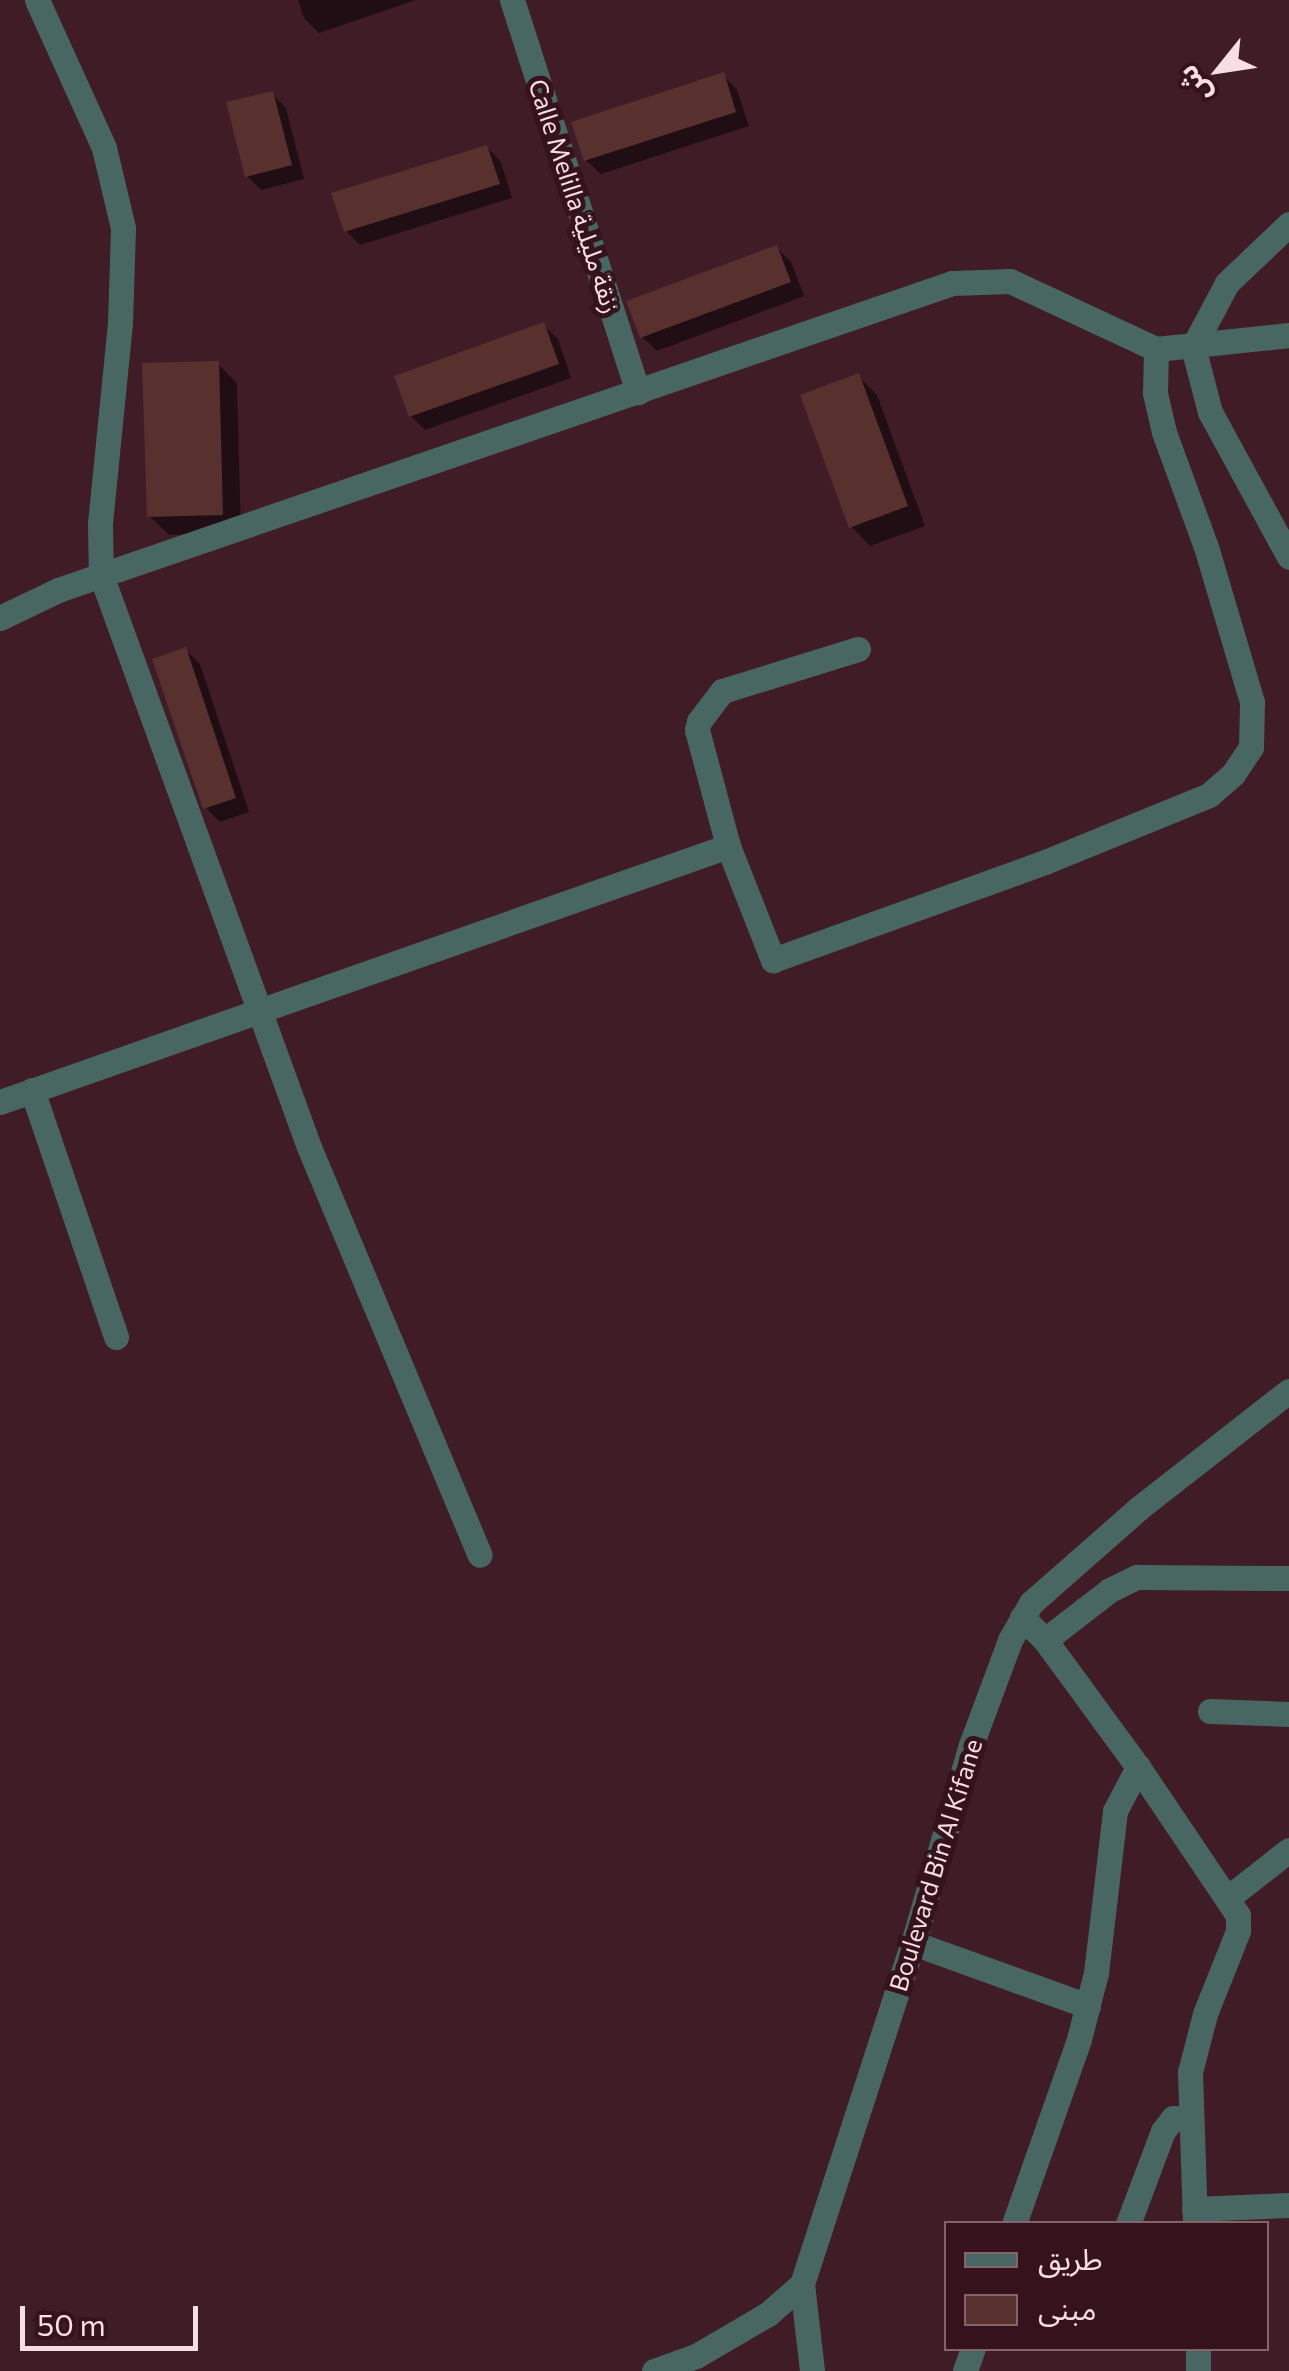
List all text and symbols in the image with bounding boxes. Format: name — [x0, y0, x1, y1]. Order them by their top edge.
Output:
north arrow — [1169, 20, 1269, 120]
text: ش — [1169, 60, 1217, 110]
street label: Calle Melilla زنقة مليلية — [523, 75, 627, 317]
street label: Boulevard Bin Al Kifane — [882, 1735, 988, 1995]
legend — [944, 2221, 1269, 2351]
text: طريق — [1038, 2239, 1103, 2276]
scale bar — [25, 2286, 202, 2348]
text: مبنى — [1038, 2289, 1096, 2326]
text: 50 m — [37, 2305, 106, 2342]

